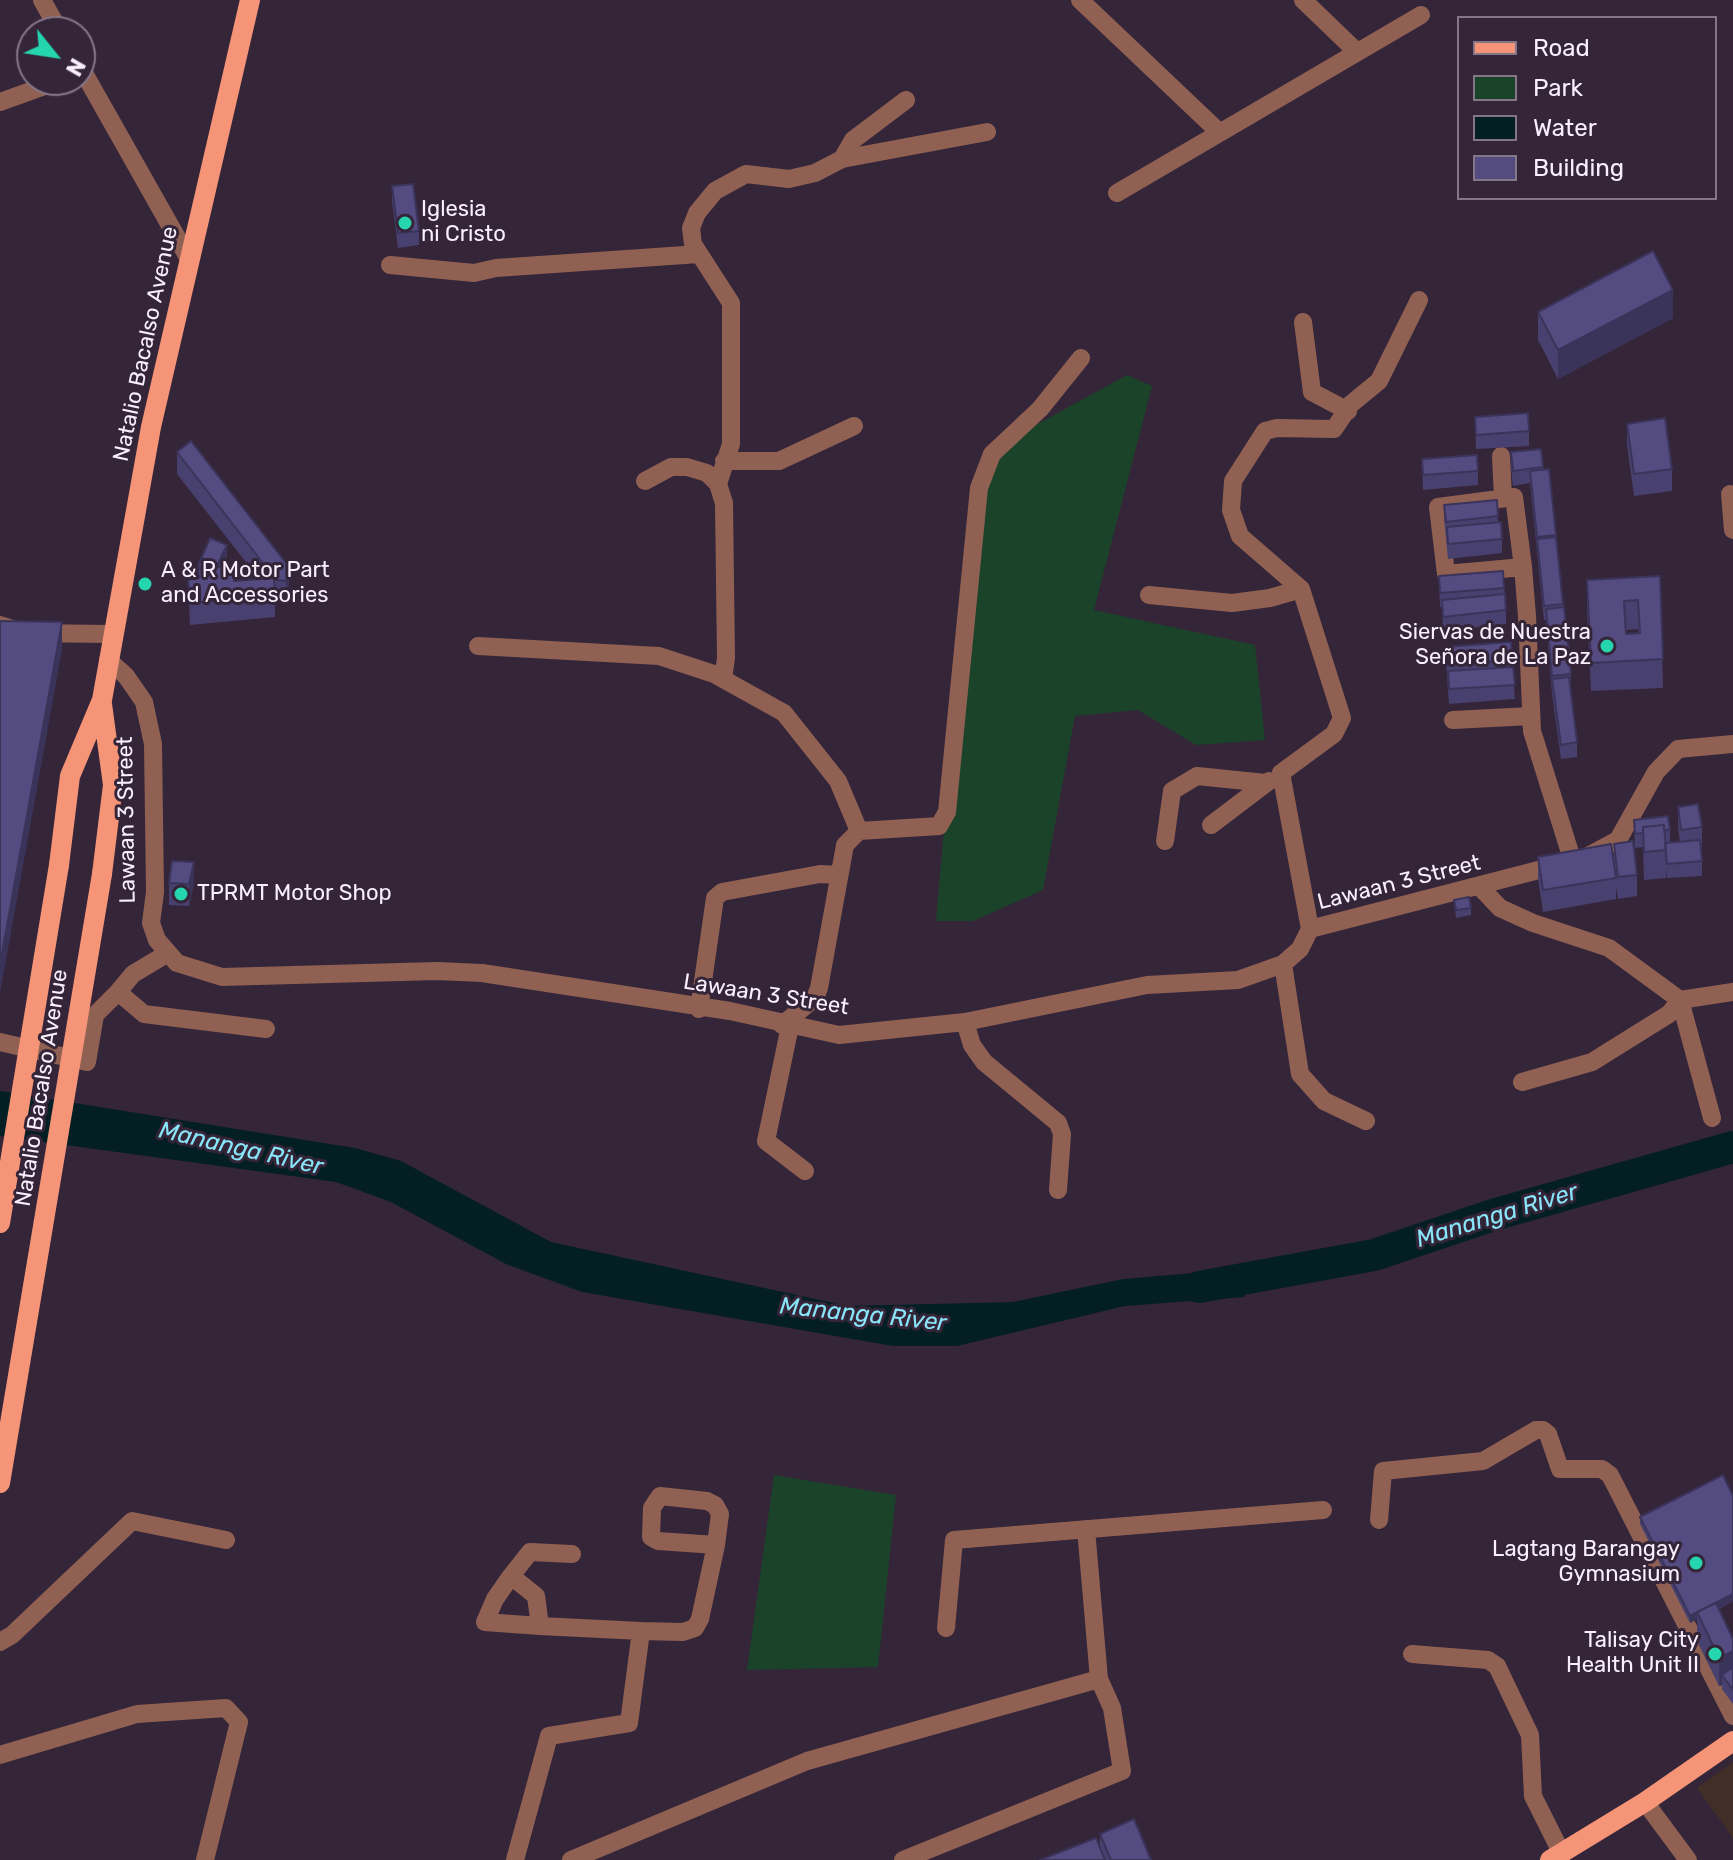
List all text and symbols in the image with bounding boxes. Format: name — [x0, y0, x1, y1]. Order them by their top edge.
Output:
north arrow — [16, 16, 96, 96]
legend — [1457, 16, 1717, 200]
text: Road — [1533, 34, 1590, 62]
text: N — [60, 54, 91, 81]
text: Park — [1533, 74, 1583, 102]
text: Water — [1533, 114, 1597, 142]
text: Building — [1533, 154, 1624, 182]
place label: Iglesia ni Cristo — [421, 197, 506, 248]
marker: Iglesia ni Cristo — [396, 214, 414, 232]
street label: Natalio Bacalso Avenue — [108, 224, 184, 464]
place label: A & R Motor Part and Accessories — [161, 558, 330, 610]
marker: A & R Motor Part and Accessories — [136, 575, 154, 593]
place label: Siervas de Nuestra Señora de La Paz — [1399, 620, 1591, 672]
marker: Siervas de Nuestra Señora de La Paz — [1598, 637, 1616, 655]
street label: Lawaan 3 Street — [112, 736, 142, 904]
street label: Lawaan 3 Street — [1315, 850, 1483, 916]
place label: TPRMT Motor Shop — [197, 881, 392, 907]
marker: TPRMT Motor Shop — [172, 885, 190, 903]
street label: Natalio Bacalso Avenue — [10, 968, 74, 1208]
street label: Lawaan 3 Street — [681, 969, 851, 1021]
water label: Mananga River — [156, 1116, 326, 1182]
water label: Mananga River — [1413, 1178, 1581, 1254]
water label: Mananga River — [778, 1292, 948, 1338]
place label: Lagtang Barangay Gymnasium — [1492, 1537, 1680, 1588]
marker: Lagtang Barangay Gymnasium — [1687, 1554, 1705, 1572]
place label: Talisay City Health Unit II — [1566, 1628, 1699, 1680]
marker: Talisay City Health Unit II — [1706, 1645, 1724, 1663]

